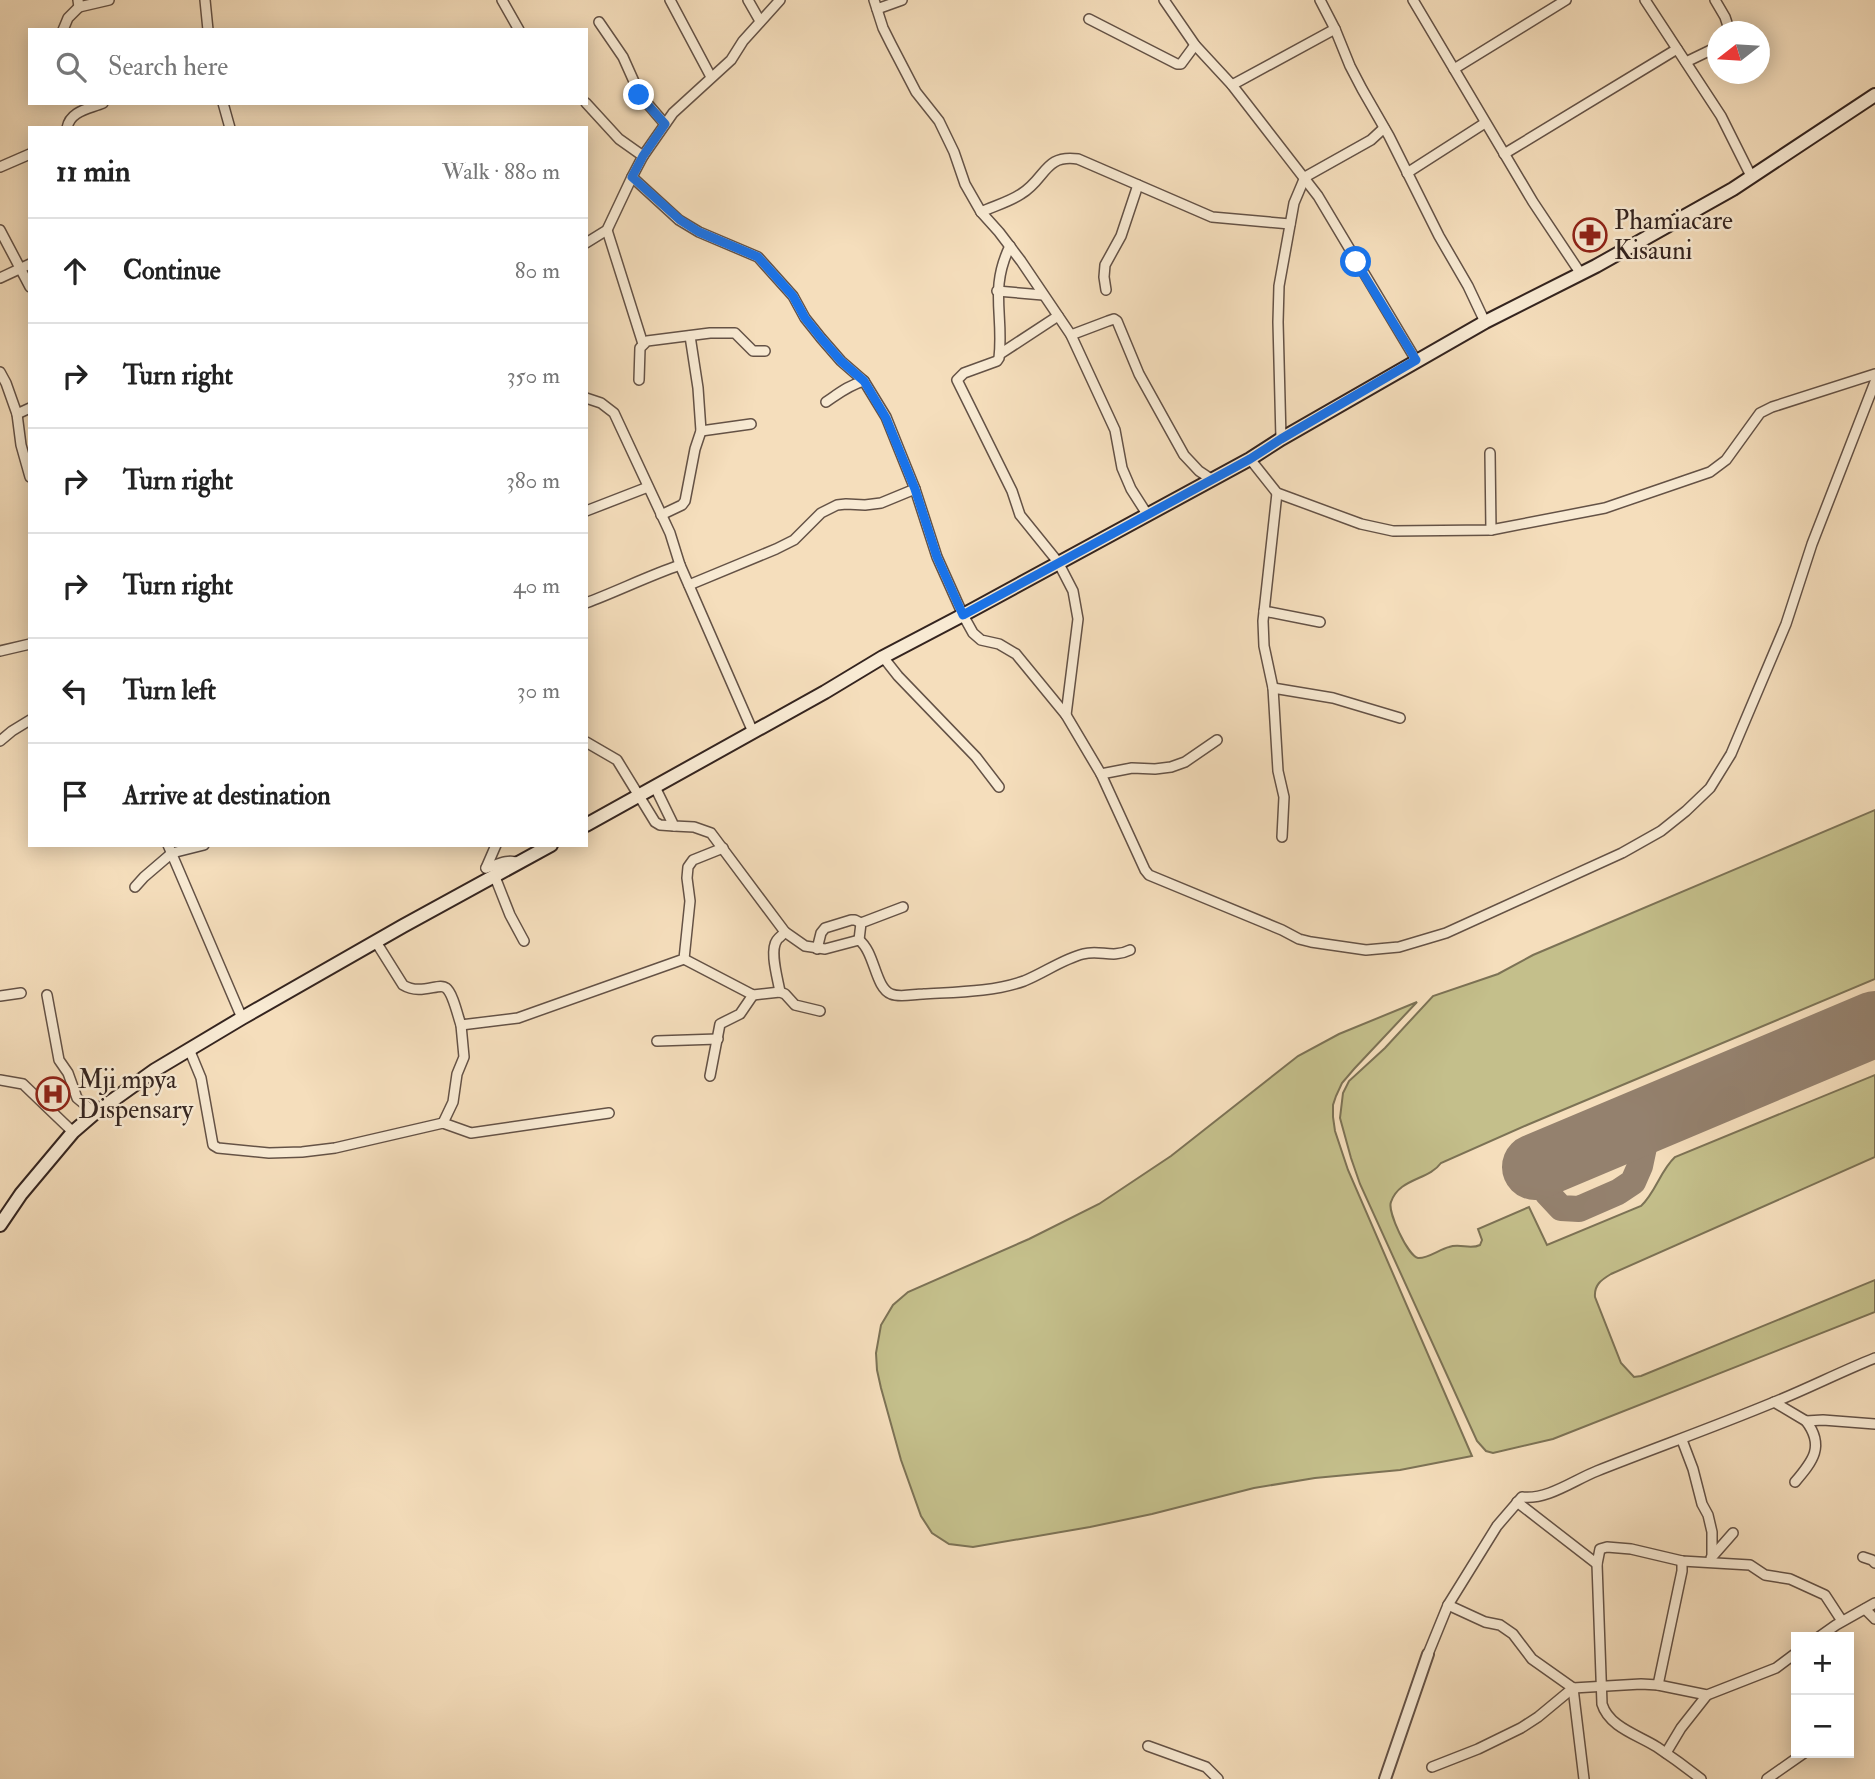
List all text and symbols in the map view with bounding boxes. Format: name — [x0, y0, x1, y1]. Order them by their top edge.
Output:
north arrow — [1707, 21, 1770, 84]
search box — [28, 28, 588, 105]
icon: search — [52, 48, 90, 86]
text: Search here — [108, 51, 228, 83]
route end — [623, 79, 654, 110]
text: 11 min — [56, 153, 130, 190]
text: Walk · 880 m — [442, 157, 560, 186]
place label: Phamiacare Kisauni — [1614, 205, 1733, 267]
pharmacy icon: Phamiacare Kisauni — [1571, 216, 1609, 254]
route start — [1340, 246, 1371, 277]
icon: ahead — [56, 252, 94, 290]
text: Continue — [123, 255, 221, 287]
text: 80 m — [515, 256, 560, 285]
icon: right — [56, 357, 94, 395]
text: Turn right — [123, 360, 233, 392]
text: 350 m — [507, 361, 560, 390]
icon: right — [56, 462, 94, 500]
text: Turn right — [123, 465, 233, 497]
text: 380 m — [506, 466, 560, 495]
icon: right — [56, 567, 94, 605]
text: Turn right — [123, 570, 233, 602]
text: 40 m — [513, 571, 560, 600]
icon: left — [56, 672, 94, 710]
text: Turn left — [123, 675, 216, 707]
text: 30 m — [517, 676, 560, 705]
icon: arrive — [56, 777, 94, 815]
text: Arrive at destination — [123, 780, 331, 812]
place label: Mji mpya Dispensary — [78, 1064, 194, 1127]
hospital icon: Mji mpya Dispensary — [34, 1075, 72, 1113]
map controls — [1791, 1632, 1854, 1758]
button: + — [1791, 1632, 1854, 1695]
button: − — [1791, 1695, 1854, 1758]

